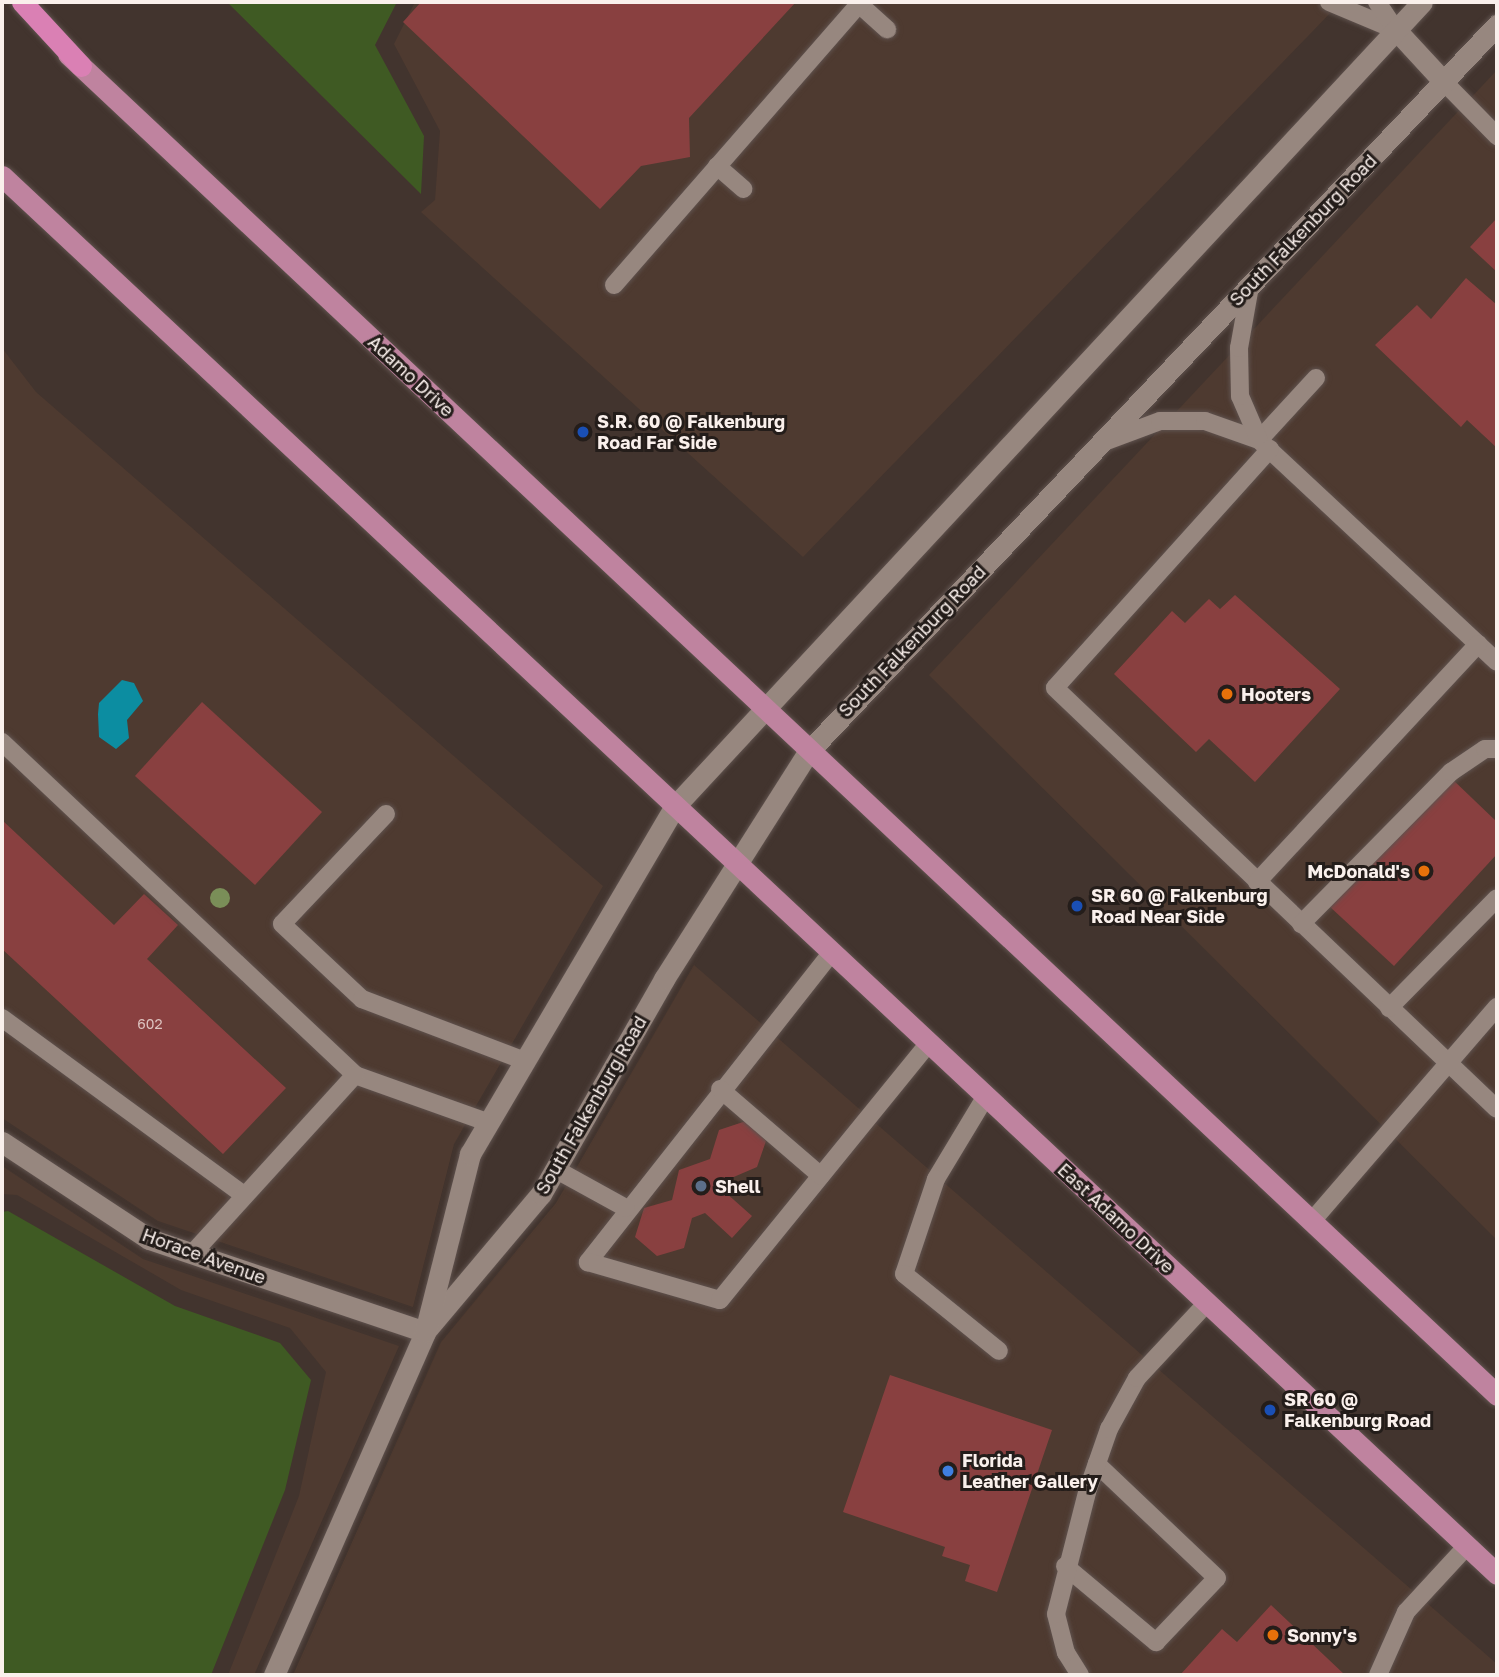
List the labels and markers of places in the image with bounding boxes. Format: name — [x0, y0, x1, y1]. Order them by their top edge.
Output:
place label: S.R. 60 @ Falkenburg Road Far Side — [597, 411, 785, 453]
marker: S.R. 60 @ Falkenburg Road Far Side — [575, 424, 591, 440]
place label: Hooters — [1241, 683, 1311, 705]
marker: Hooters — [1219, 686, 1235, 702]
place label: McDonald's — [1307, 860, 1410, 882]
marker: McDonald's — [1416, 863, 1432, 879]
place label: SR 60 @ Falkenburg Road Near Side — [1091, 885, 1268, 928]
marker: SR 60 @ Falkenburg Road Near Side — [1069, 898, 1085, 914]
place label: Shell — [715, 1175, 761, 1197]
marker: Shell — [693, 1178, 709, 1194]
place label: SR 60 @ Falkenburg Road — [1284, 1389, 1431, 1432]
marker: SR 60 @ Falkenburg Road — [1262, 1402, 1278, 1418]
place label: Florida Leather Gallery — [962, 1450, 1098, 1492]
marker: Florida Leather Gallery — [940, 1463, 956, 1479]
place label: Sonny's — [1287, 1624, 1357, 1646]
marker: Sonny's — [1265, 1627, 1281, 1643]

